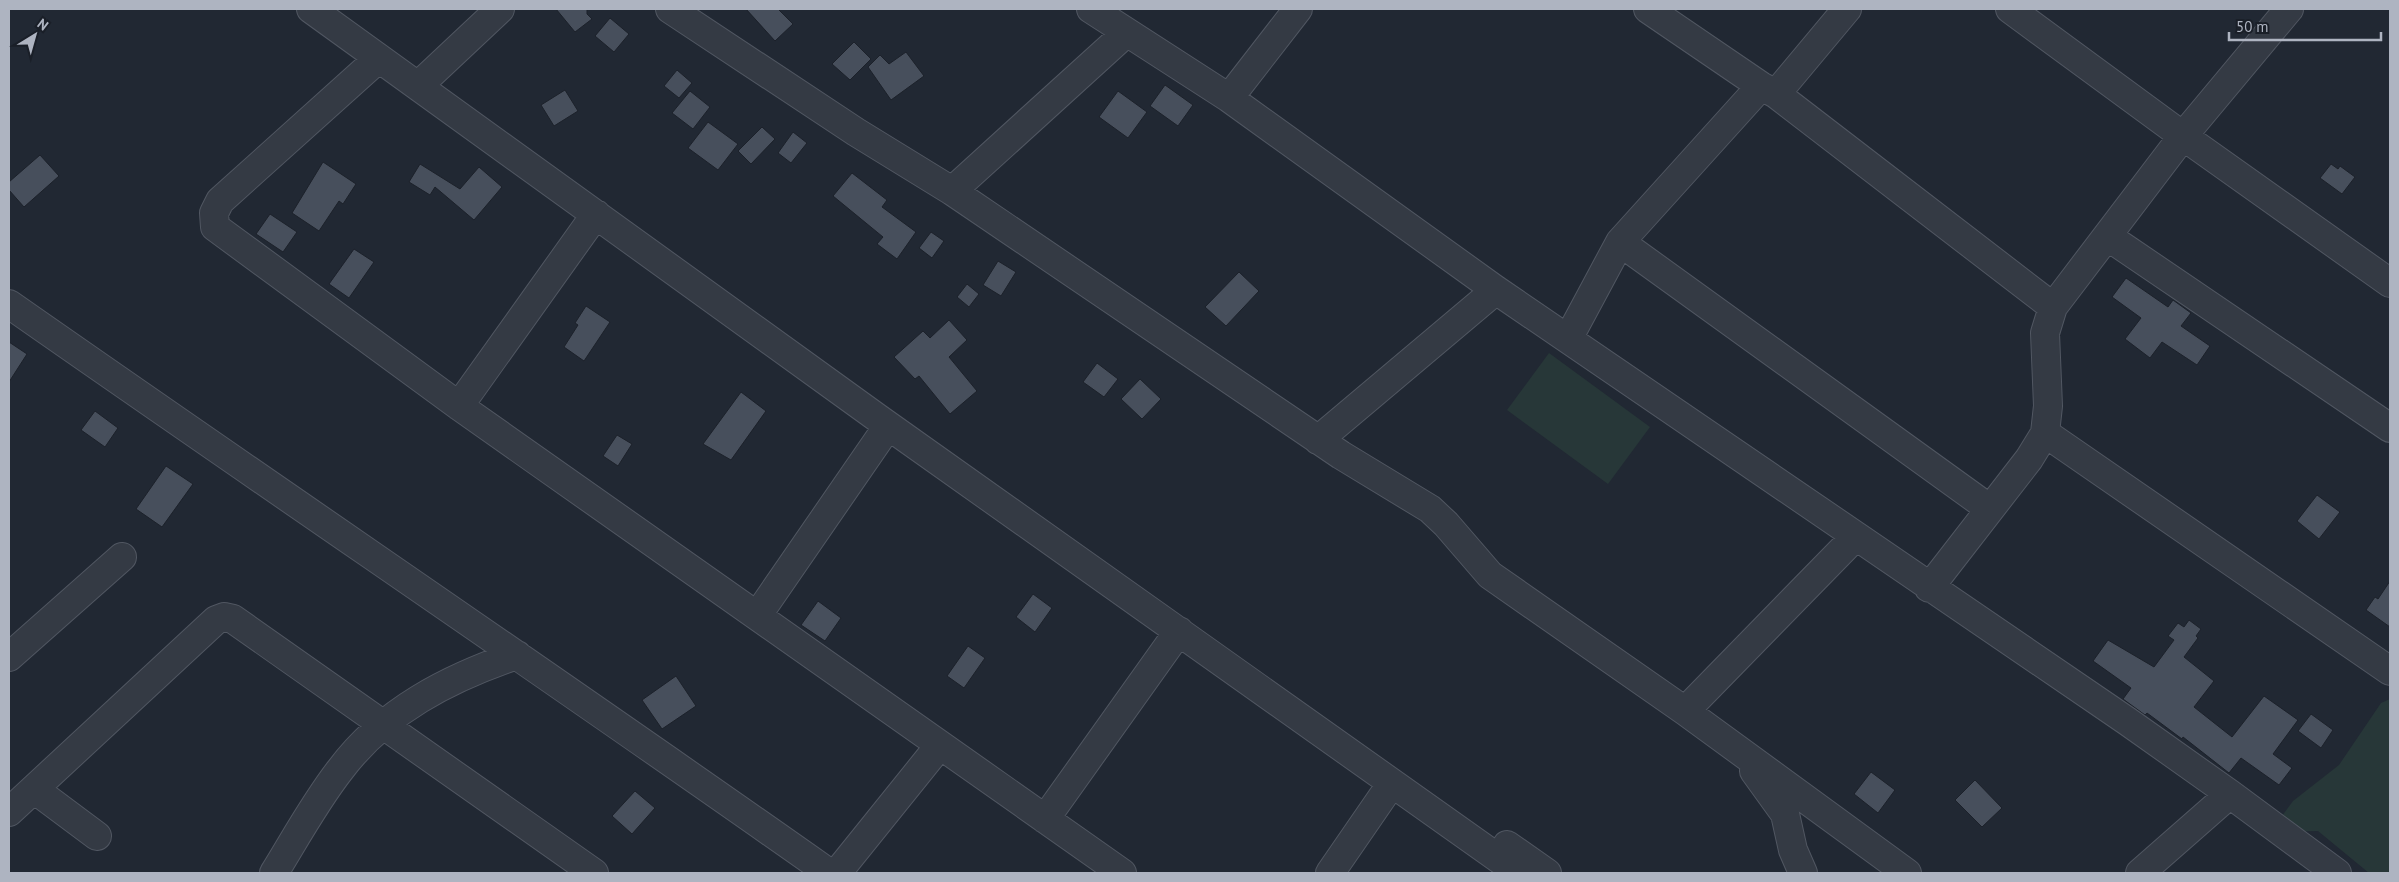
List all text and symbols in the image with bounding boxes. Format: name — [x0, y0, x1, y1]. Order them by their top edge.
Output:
north arrow — [10, 10, 60, 60]
scale bar — [2229, 10, 2382, 42]
text: N — [34, 15, 52, 35]
text: 50 m — [2236, 17, 2269, 36]

